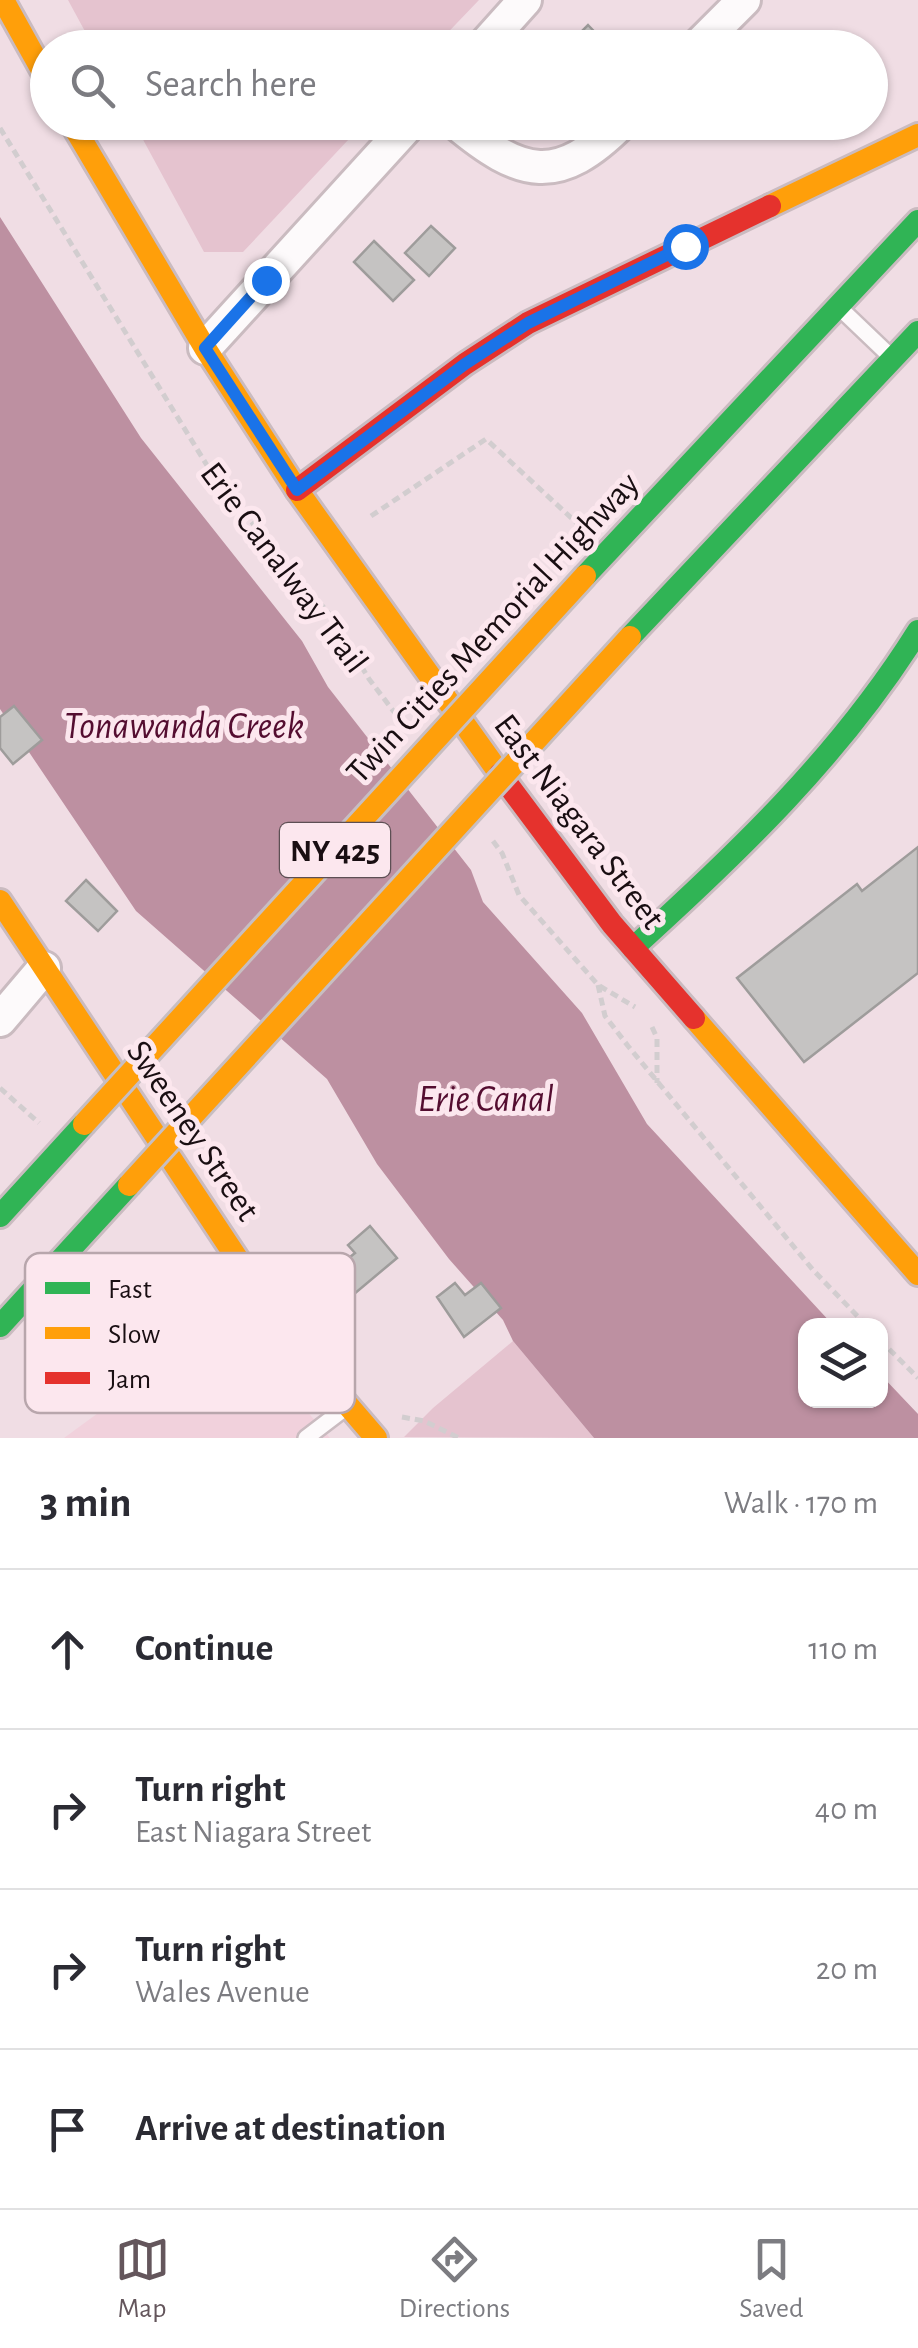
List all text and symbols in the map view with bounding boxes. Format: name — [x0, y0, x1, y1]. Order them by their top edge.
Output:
search box — [30, 30, 888, 140]
icon: search — [65, 58, 120, 113]
text: Search here — [145, 66, 317, 104]
route start — [663, 224, 709, 270]
route end — [244, 258, 290, 304]
street label: Erie Canalway Trail — [193, 456, 374, 680]
street label: Twin Cities Memorial Highway — [340, 466, 646, 790]
water label: Tonawanda Creek — [64, 708, 304, 746]
street label: East Niagara Street — [487, 708, 671, 936]
road number: NY 425 — [280, 823, 390, 877]
street label: Sweeney Street — [120, 1035, 266, 1227]
water label: Erie Canal — [418, 1081, 554, 1119]
legend — [25, 1253, 355, 1413]
text: Fast — [108, 1276, 152, 1304]
map controls — [798, 1318, 888, 1408]
button: layers — [798, 1318, 888, 1408]
text: Slow — [108, 1321, 160, 1349]
text: Jam — [108, 1366, 151, 1394]
text: 3 min — [40, 1482, 132, 1524]
text: Walk · 170 m — [724, 1487, 878, 1519]
icon: ahead — [40, 1622, 95, 1677]
text: Continue — [135, 1630, 273, 1668]
text: 110 m — [808, 1633, 878, 1665]
text: Turn right — [135, 1771, 285, 1809]
icon: right — [40, 1782, 95, 1837]
text: 40 m — [815, 1793, 878, 1825]
text: East Niagara Street — [135, 1816, 371, 1848]
text: Turn right — [135, 1931, 285, 1969]
icon: right — [40, 1942, 95, 1997]
text: 20 m — [816, 1953, 878, 1985]
text: Wales Avenue — [135, 1976, 310, 2008]
icon: arrive — [40, 2102, 95, 2157]
text: Arrive at destination — [135, 2110, 446, 2148]
tab: Map — [115, 2232, 170, 2326]
tab: Directions — [399, 2232, 510, 2326]
tab: Saved — [739, 2232, 803, 2326]

